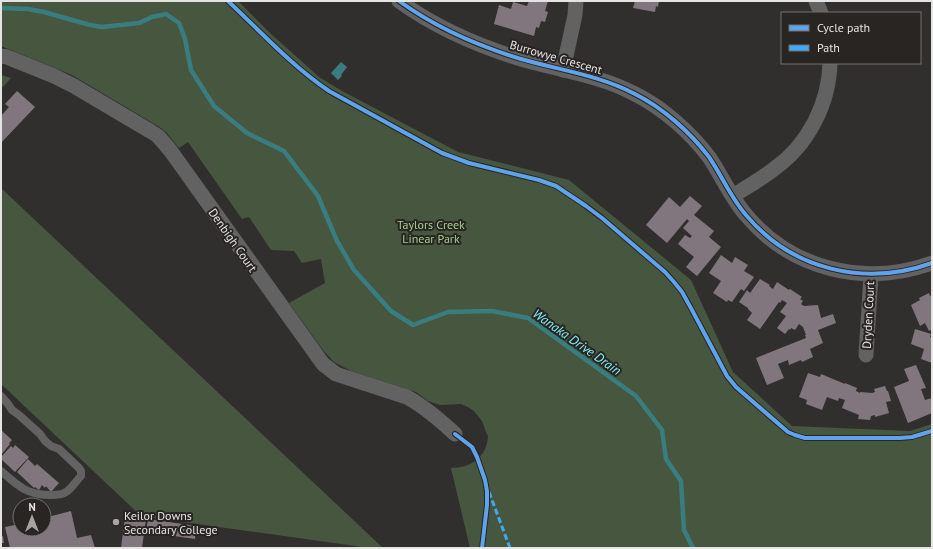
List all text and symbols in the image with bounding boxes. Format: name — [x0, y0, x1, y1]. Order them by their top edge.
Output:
legend — [781, 12, 921, 64]
text: Cycle path — [817, 20, 870, 35]
street label: Burrowye Crescent — [508, 37, 604, 77]
text: Path — [817, 40, 840, 55]
street label: Denbigh Court — [206, 205, 260, 275]
park label: Taylors Creek Linear Park — [397, 217, 465, 246]
street label: Dryden Court — [859, 281, 877, 349]
water label: Wanaka Drive Drain — [529, 305, 625, 379]
north arrow — [12, 497, 52, 537]
text: N — [28, 500, 36, 514]
place label: Keilor Downs Secondary College — [124, 508, 218, 537]
marker: Keilor Downs Secondary College — [111, 517, 121, 527]

